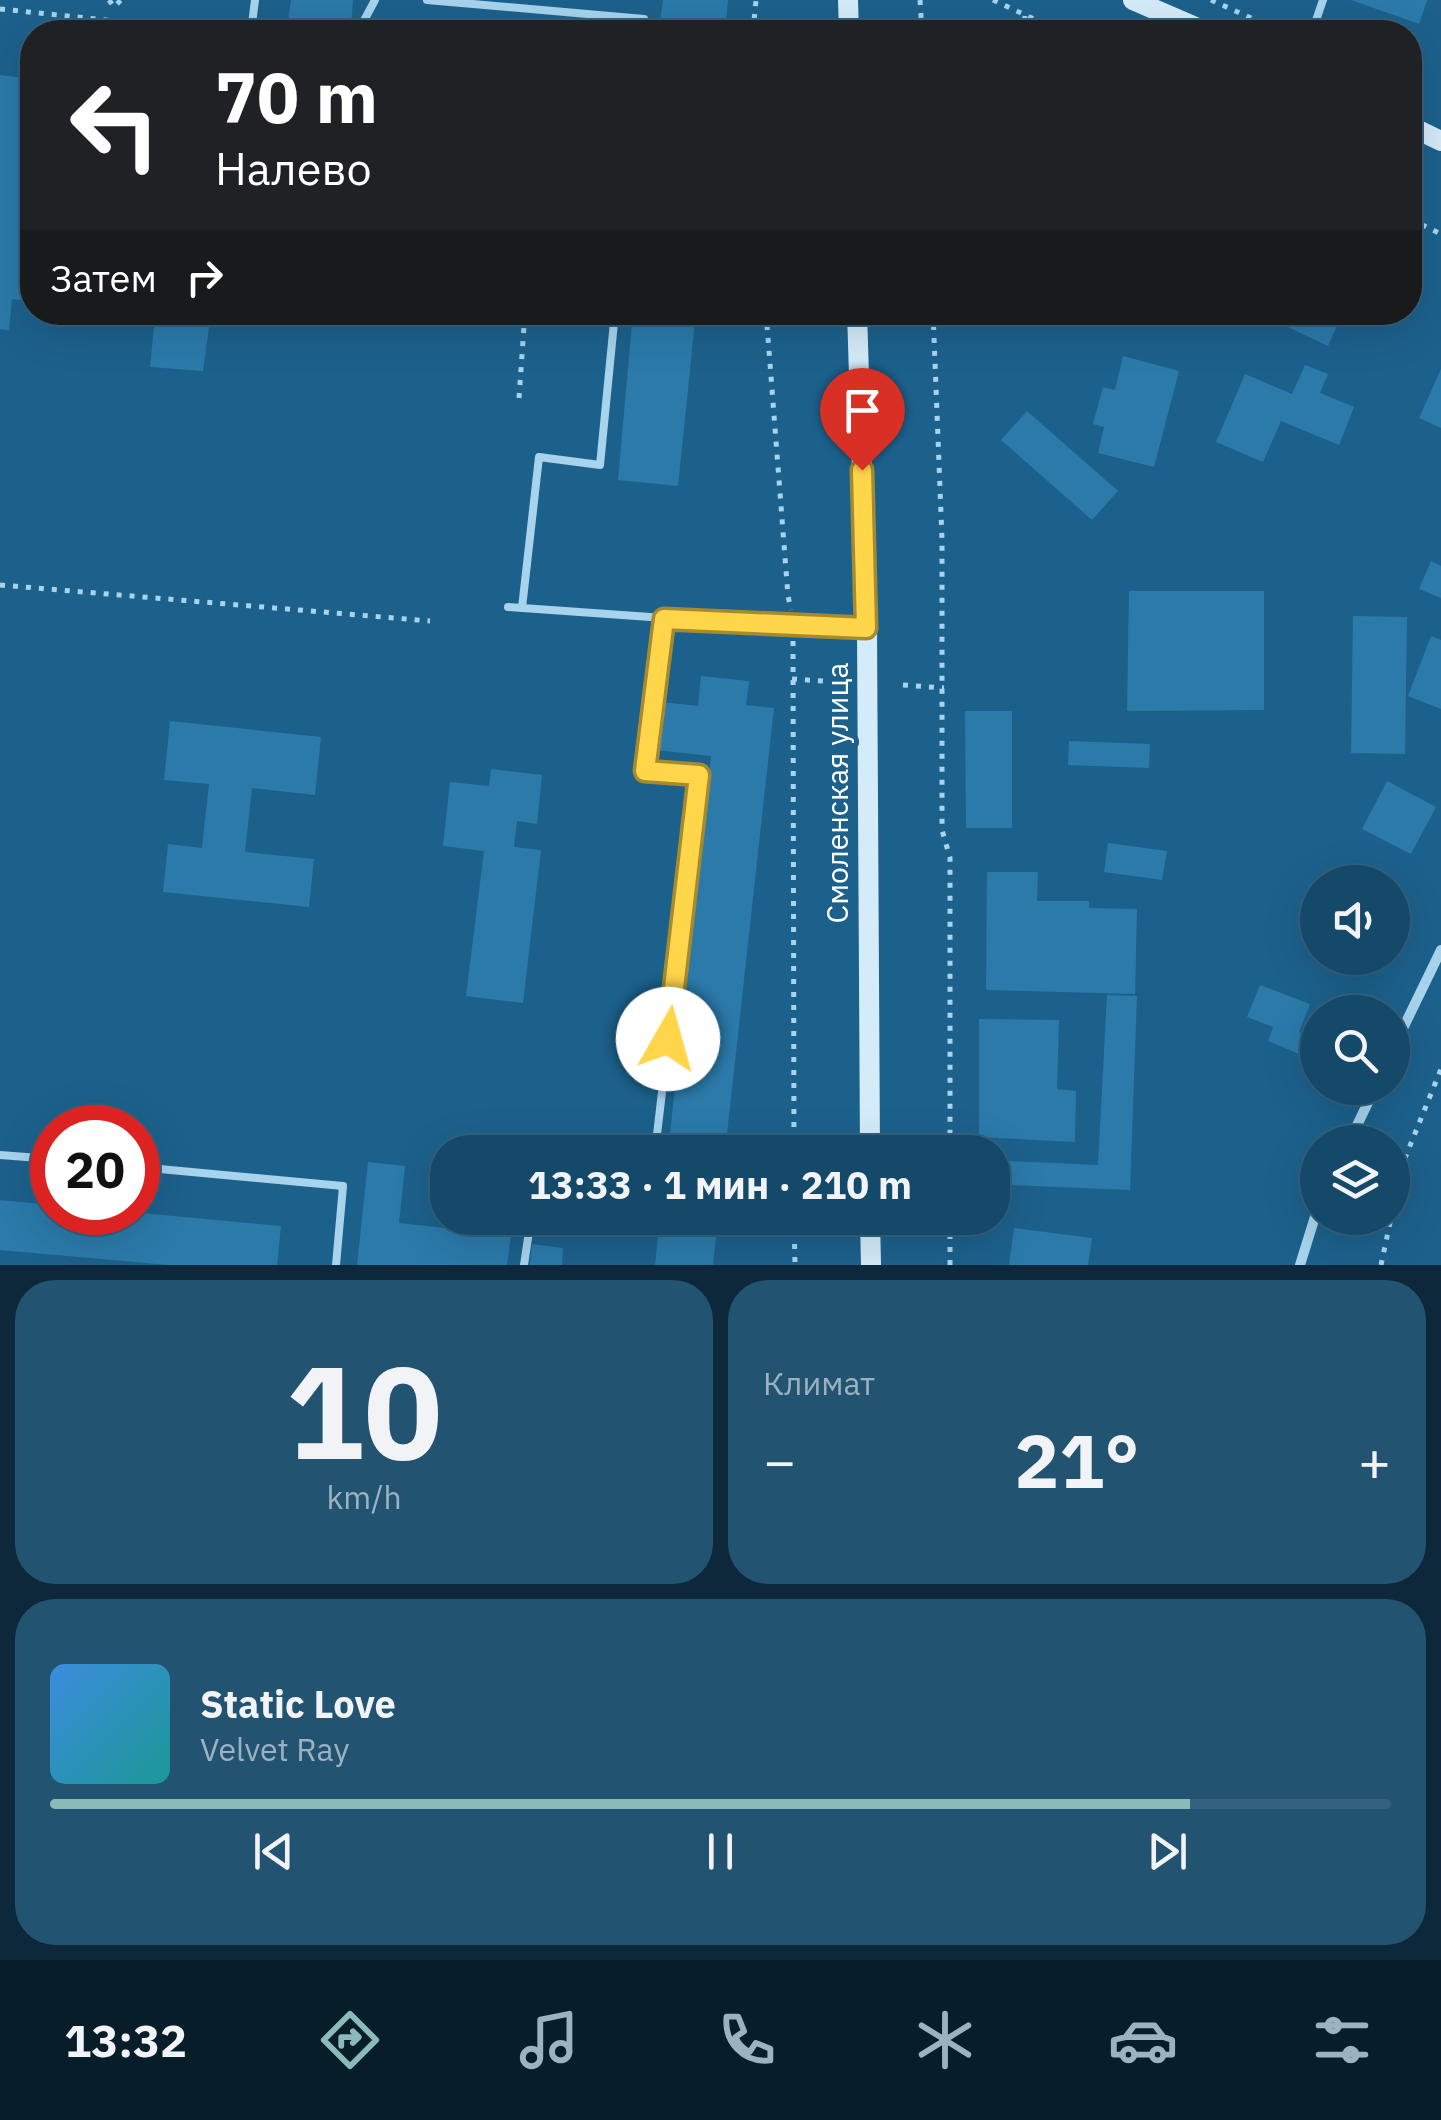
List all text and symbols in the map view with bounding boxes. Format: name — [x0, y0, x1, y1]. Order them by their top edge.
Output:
text: 70 m — [215, 51, 378, 142]
icon: left — [50, 60, 180, 190]
text: Налево — [215, 139, 372, 197]
icon: right — [177, 250, 232, 305]
text: Затем — [50, 253, 157, 302]
pin — [820, 368, 905, 471]
icon: arrive — [835, 383, 890, 438]
street label: Смоленская улица — [817, 663, 856, 923]
map controls — [1300, 865, 1410, 1235]
button: sound — [1300, 865, 1410, 975]
position arrow — [616, 987, 720, 1091]
button: search — [1300, 995, 1410, 1105]
speed limit sign: 20 — [30, 1105, 160, 1235]
button: layers — [1300, 1125, 1410, 1235]
text: 13:33 · 1 мин · 210 m — [528, 1160, 912, 1209]
text: 10 — [286, 1326, 442, 1495]
text: Климат — [763, 1362, 875, 1404]
text: 21° — [1014, 1411, 1140, 1509]
text: − — [763, 1425, 796, 1496]
text: + — [1358, 1425, 1391, 1496]
text: km/h — [326, 1476, 402, 1518]
text: Static Love — [200, 1679, 396, 1728]
text: Velvet Ray — [200, 1728, 349, 1770]
icon: previous — [246, 1824, 301, 1879]
icon: pause — [693, 1824, 748, 1879]
icon: next — [1140, 1824, 1195, 1879]
icon: directions — [315, 2005, 385, 2075]
icon: music — [514, 2005, 584, 2075]
icon: phone — [712, 2005, 782, 2075]
icon: climate — [910, 2005, 980, 2075]
icon: car — [1108, 2005, 1178, 2075]
icon: filters — [1307, 2005, 1377, 2075]
text: 13:32 — [64, 2011, 187, 2069]

